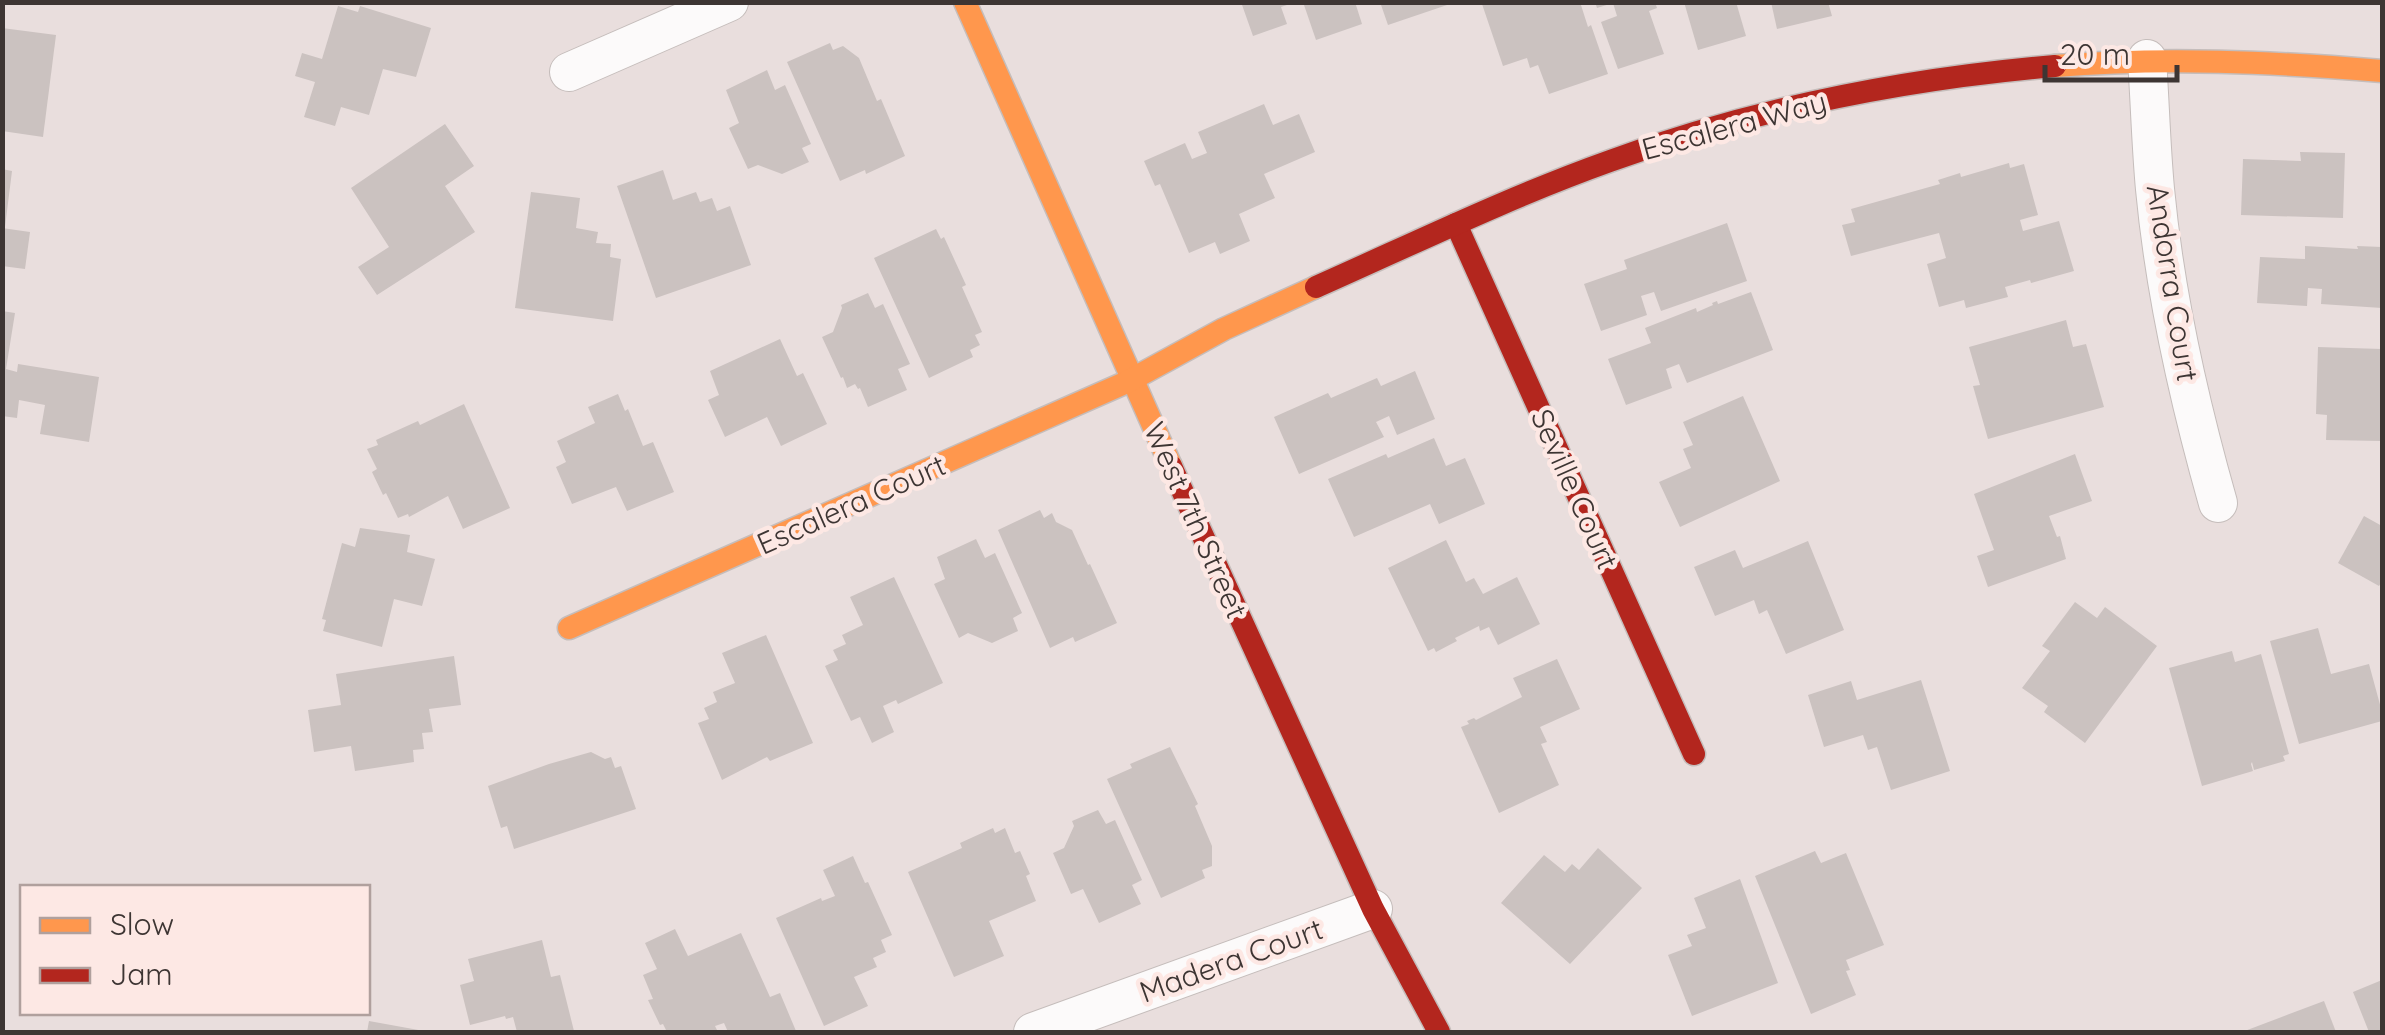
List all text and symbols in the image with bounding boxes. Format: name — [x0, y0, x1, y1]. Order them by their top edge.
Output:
scale bar — [2045, 20, 2178, 82]
text: 20 m — [2060, 35, 2130, 73]
street label: Escalera Way — [1637, 82, 1831, 168]
street label: Andorra Court — [2139, 182, 2207, 384]
street label: Seville Court — [1523, 403, 1627, 575]
street label: West 7th Street — [1136, 416, 1256, 624]
street label: Escalera Court — [751, 445, 951, 563]
legend — [20, 885, 370, 1015]
text: Slow — [110, 905, 174, 943]
street label: Madera Court — [1134, 909, 1328, 1011]
text: Jam — [110, 955, 173, 993]

